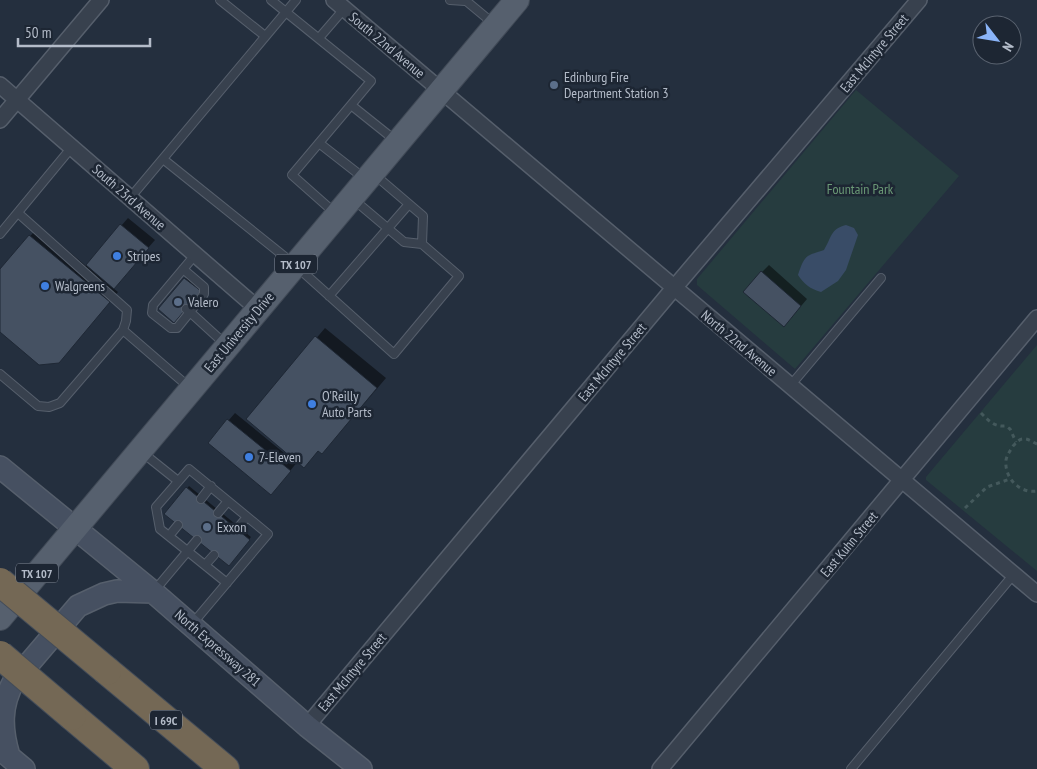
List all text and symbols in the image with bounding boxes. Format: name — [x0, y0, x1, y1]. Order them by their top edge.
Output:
street label: South 22nd Avenue — [345, 8, 429, 82]
street label: East McIntyre Street — [836, 10, 912, 96]
scale bar — [18, 15, 150, 47]
north arrow — [972, 15, 1022, 65]
text: 50 m — [25, 23, 51, 42]
text: N — [998, 39, 1018, 55]
place label: Edinburg Fire Department Station 3 — [564, 68, 669, 102]
marker: Edinburg Fire Department Station 3 — [548, 79, 560, 91]
street label: South 23rd Avenue — [89, 160, 170, 234]
park label: Fountain Park — [827, 180, 894, 198]
place label: Stripes — [127, 247, 161, 265]
marker: Stripes — [111, 250, 123, 262]
road number: TX 107 — [275, 254, 317, 274]
place label: Walgreens — [55, 277, 105, 295]
marker: Walgreens — [39, 280, 51, 292]
street label: East University Drive — [200, 288, 278, 376]
place label: Valero — [187, 293, 218, 311]
marker: Valero — [172, 296, 184, 308]
street label: North 22nd Avenue — [697, 306, 781, 380]
street label: East McIntyre Street — [574, 319, 650, 405]
place label: O'Reilly Auto Parts — [322, 387, 372, 421]
marker: O'Reilly Auto Parts — [306, 398, 318, 410]
place label: 7-Eleven — [259, 448, 301, 466]
marker: 7-Eleven — [243, 451, 255, 463]
street label: East Kuhn Street — [816, 507, 882, 580]
place label: Exxon — [217, 518, 246, 536]
marker: Exxon — [201, 521, 213, 533]
road number: TX 107 — [16, 564, 58, 582]
street label: North Expressway 281 — [171, 606, 265, 690]
street label: East McIntyre Street — [314, 629, 390, 715]
road number: I 69C — [150, 710, 182, 730]

